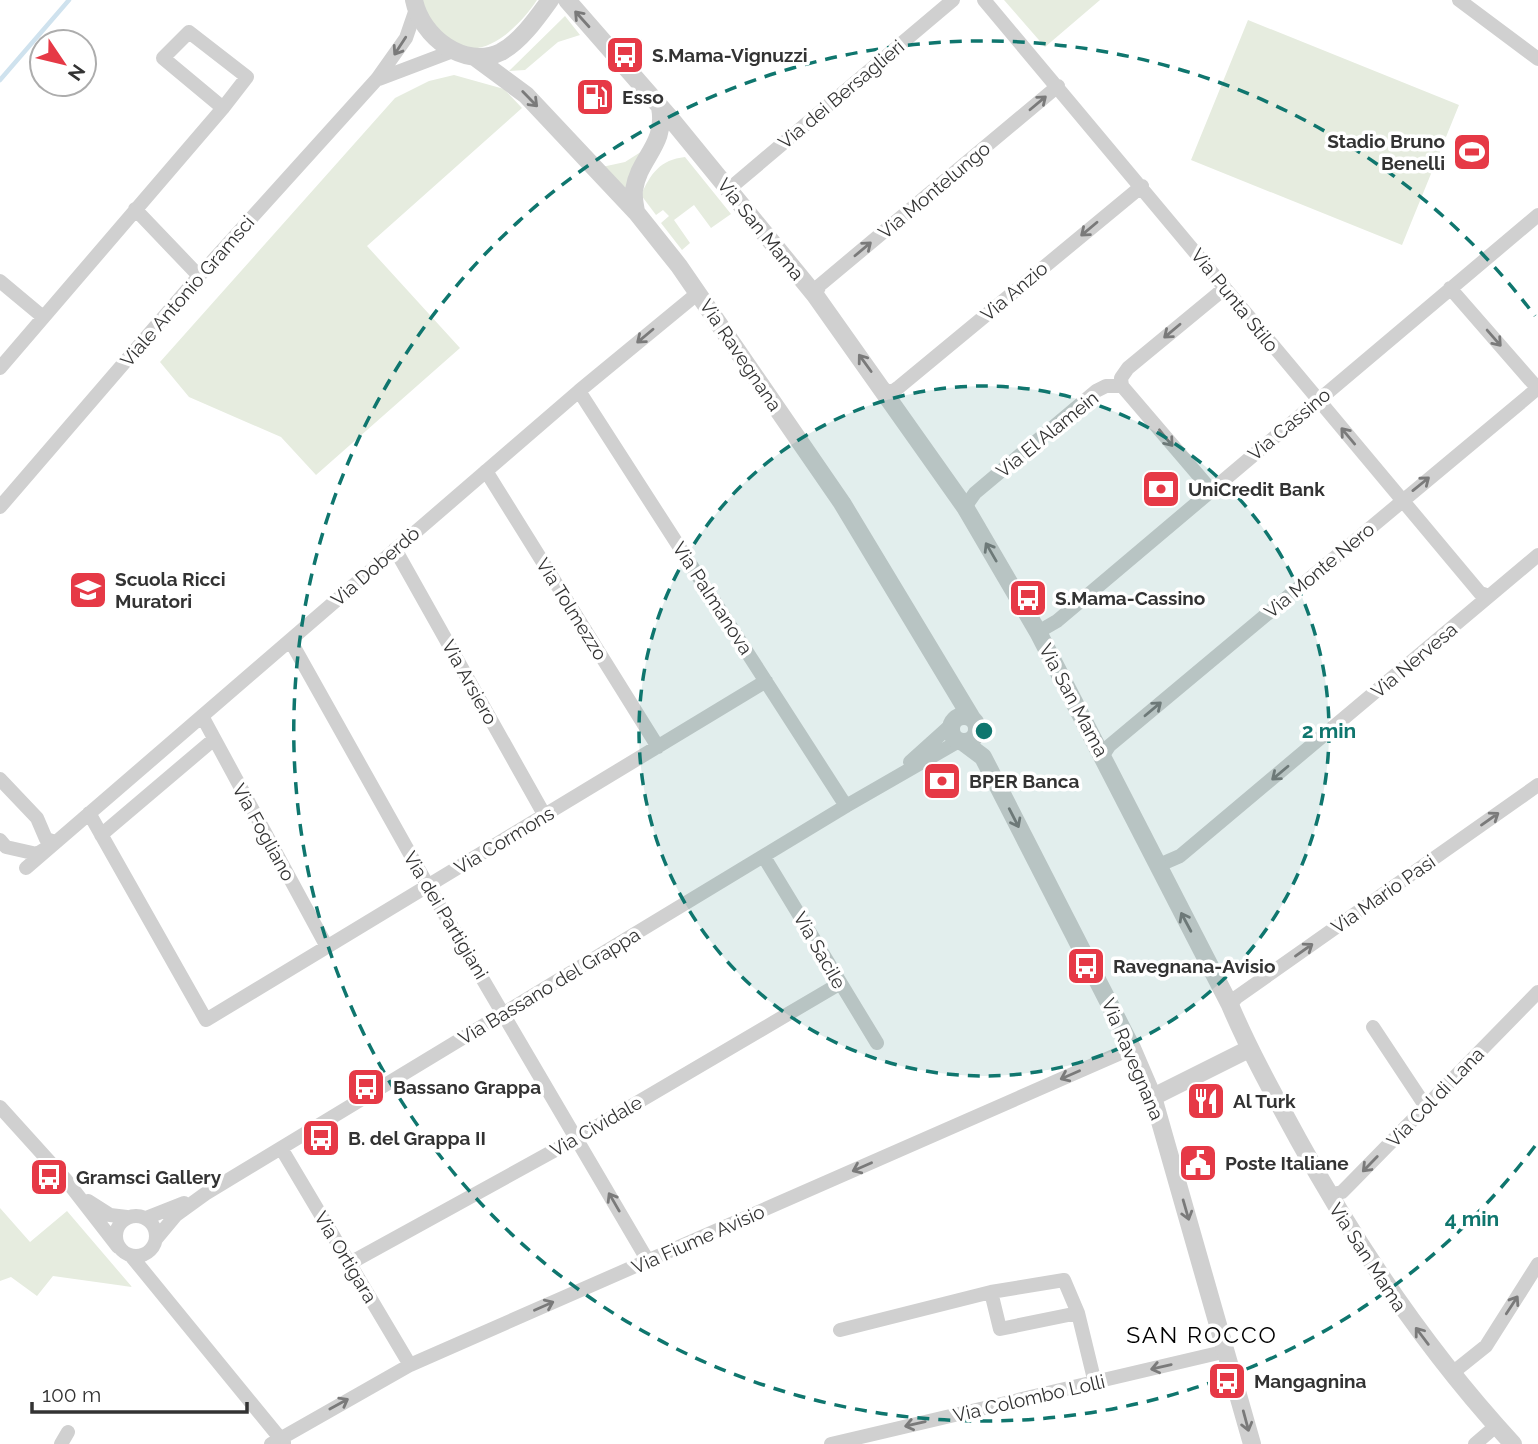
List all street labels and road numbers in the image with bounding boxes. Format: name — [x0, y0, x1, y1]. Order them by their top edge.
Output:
street label: Via dei Bersaglieri — [774, 35, 908, 153]
street label: Via Montelungo — [874, 137, 994, 243]
street label: Via San Mama — [713, 174, 809, 284]
street label: Viale Antonio Gramsci — [116, 211, 258, 371]
street label: Via Punta Stilo — [1187, 244, 1283, 356]
street label: Via Anzio — [976, 257, 1052, 325]
street label: Via Ravegnana — [696, 295, 786, 415]
street label: Via Cassino — [1243, 383, 1335, 465]
street label: Via El Alamein — [992, 386, 1102, 482]
street label: Via Monte Nero — [1260, 518, 1378, 622]
street label: Via Doberdò — [326, 522, 424, 610]
street label: Via Palmanova — [668, 538, 758, 658]
street label: Via Tolmezzo — [532, 554, 612, 664]
street label: Via Nervesa — [1367, 618, 1461, 702]
street label: Via Arsiero — [438, 636, 502, 728]
street label: Via San Mama — [1035, 640, 1113, 760]
street label: Via Fogliano — [228, 779, 300, 885]
street label: Via Cormons — [450, 802, 558, 878]
street label: Via dei Partigiani — [399, 847, 493, 983]
street label: Via Mario Pasi — [1327, 850, 1439, 938]
street label: Via Sacile — [789, 908, 851, 992]
street label: Via Bassano del Grappa — [454, 923, 644, 1049]
street label: Via Ravegnana — [1097, 995, 1169, 1123]
street label: Via Col di Lana — [1382, 1043, 1488, 1151]
street label: Via Cividale — [546, 1091, 646, 1161]
street label: Via San Mama — [1325, 1199, 1411, 1315]
street label: Via Fiume Avisio — [628, 1200, 768, 1278]
street label: Via Ortigara — [310, 1207, 382, 1307]
street label: Via Colombo Lolli — [951, 1370, 1107, 1426]

